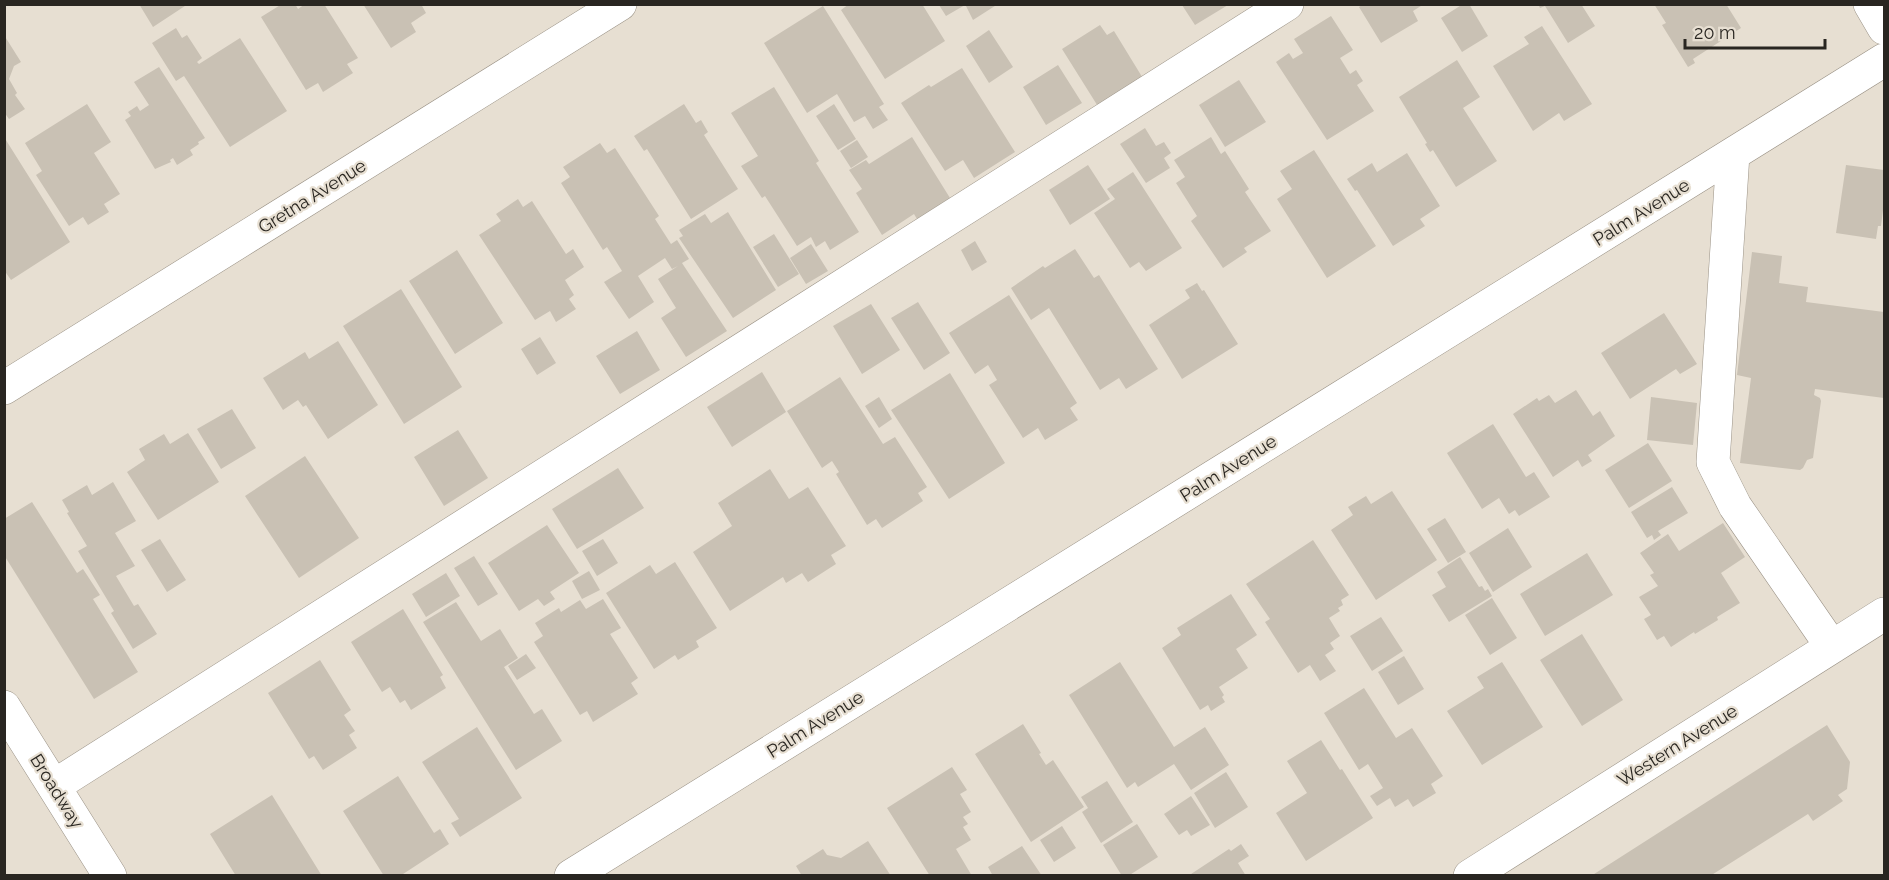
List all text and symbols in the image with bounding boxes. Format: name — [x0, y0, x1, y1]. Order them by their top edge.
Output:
scale bar — [1685, 12, 1824, 50]
text: 20 m — [1694, 22, 1736, 43]
street label: Gretna Avenue — [254, 154, 370, 237]
street label: Palm Avenue — [1589, 174, 1693, 250]
street label: Palm Avenue — [1176, 430, 1280, 506]
street label: Palm Avenue — [763, 686, 867, 762]
street label: Western Avenue — [1613, 699, 1741, 790]
street label: Broadway — [26, 750, 88, 832]

